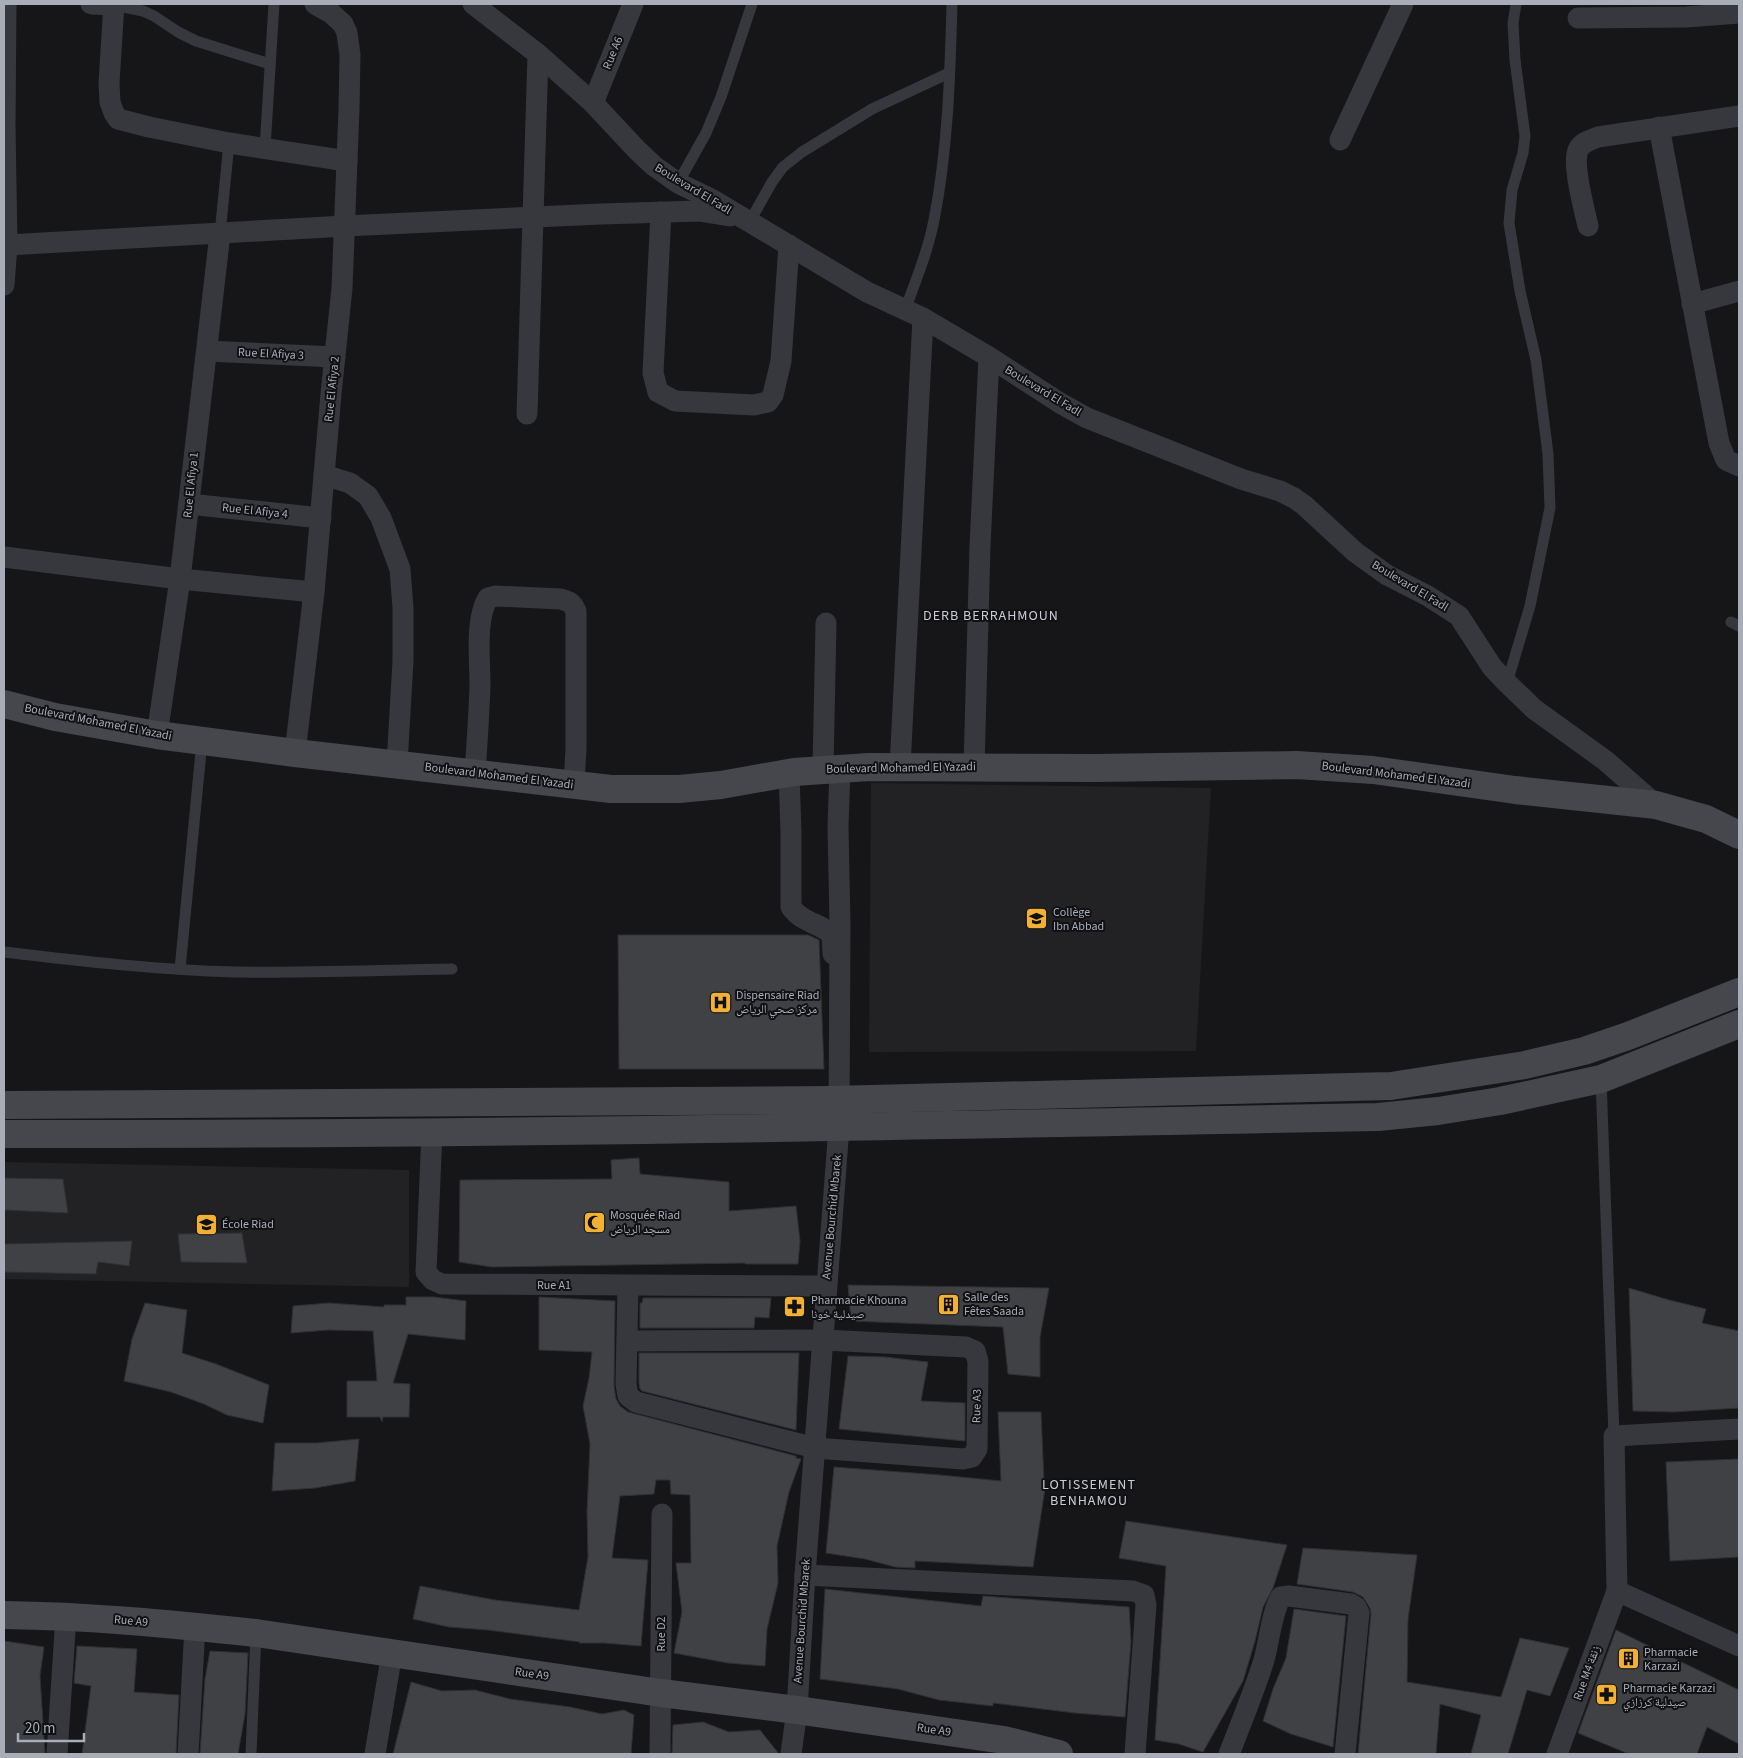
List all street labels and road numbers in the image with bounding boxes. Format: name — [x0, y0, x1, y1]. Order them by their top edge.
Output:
street label: Rue A6 — [599, 34, 627, 72]
street label: Boulevard El Fadl — [651, 159, 735, 219]
street label: Rue El Afiya 3 — [238, 344, 304, 364]
street label: Rue El Afiya 2 — [320, 355, 344, 423]
street label: Boulevard El Fadl — [1001, 361, 1085, 421]
street label: Rue El Afiya 1 — [179, 451, 203, 519]
street label: Rue El Afiya 4 — [221, 499, 289, 523]
street label: Boulevard El Fadl — [1368, 556, 1452, 616]
street label: Boulevard Mohamed El Yazadi — [23, 699, 173, 745]
street label: Boulevard Mohamed El Yazadi — [1321, 757, 1471, 793]
street label: Boulevard Mohamed El Yazadi — [424, 758, 574, 794]
street label: Boulevard Mohamed El Yazadi — [826, 758, 976, 778]
street label: Avenue Bourchid Mbarek — [818, 1154, 846, 1280]
street label: Rue A1 — [537, 1277, 571, 1294]
street label: Rue A3 — [968, 1389, 986, 1423]
street label: Avenue Bourchid Mbarek — [789, 1558, 815, 1684]
street label: Rue A9 — [113, 1611, 149, 1631]
street label: Rue D2 — [653, 1616, 670, 1652]
street label: Rue M4 زنقة — [1569, 1643, 1605, 1703]
street label: Rue A9 — [514, 1663, 550, 1685]
street label: Rue A9 — [916, 1719, 952, 1741]

